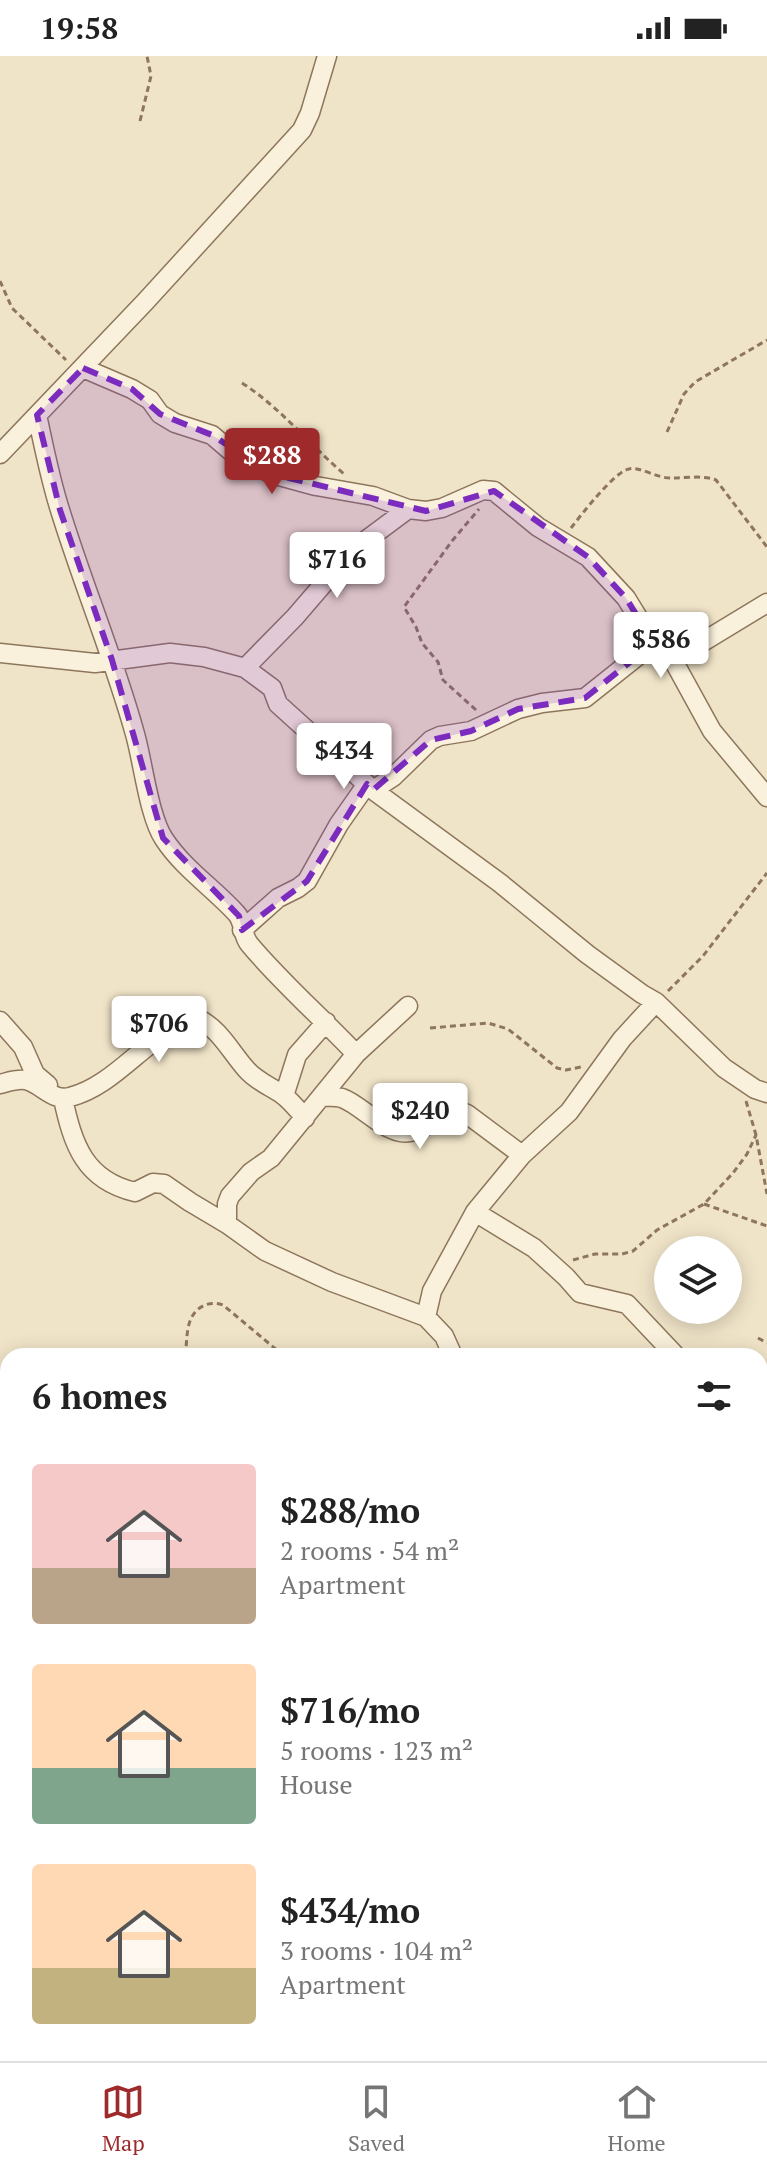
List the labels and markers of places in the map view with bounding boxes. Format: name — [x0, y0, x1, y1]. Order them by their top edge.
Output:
pin: $288 — [225, 428, 319, 496]
pin: $716 — [290, 532, 384, 600]
pin: $586 — [614, 612, 708, 680]
pin: $434 — [297, 723, 391, 791]
pin: $706 — [112, 996, 206, 1064]
pin: $240 — [373, 1083, 467, 1151]

